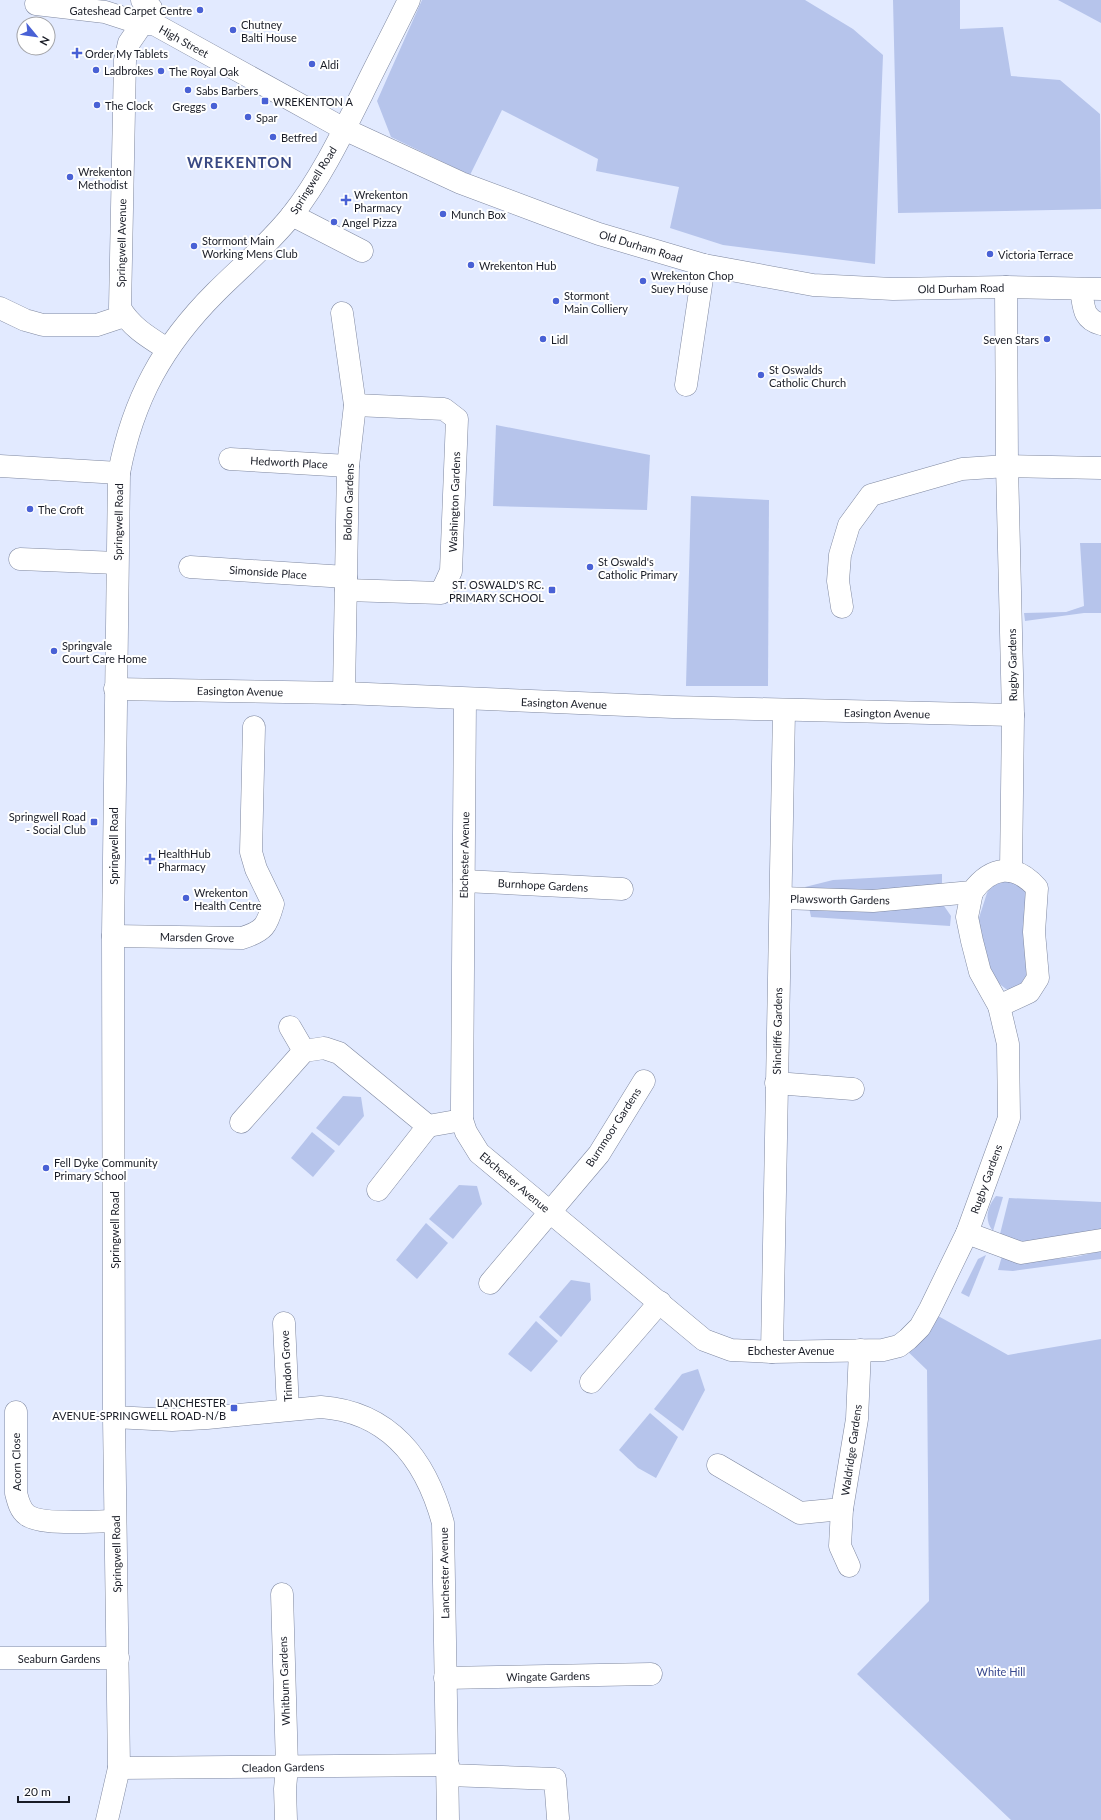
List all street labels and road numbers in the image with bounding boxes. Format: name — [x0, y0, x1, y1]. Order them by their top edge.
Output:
street label: High Street — [157, 22, 211, 60]
street label: Springwell Road — [287, 144, 339, 216]
street label: Springwell Avenue — [114, 198, 128, 288]
street label: Old Durham Road — [598, 227, 684, 265]
street label: Old Durham Road — [918, 281, 1004, 295]
street label: Washington Gardens — [446, 451, 462, 553]
street label: Hedworth Place — [250, 453, 328, 471]
street label: Boldon Gardens — [340, 463, 356, 541]
street label: Springwell Road — [111, 483, 125, 561]
street label: Simonside Place — [229, 563, 307, 581]
street label: Rugby Gardens — [1005, 628, 1019, 702]
street label: Easington Avenue — [197, 684, 283, 698]
street label: Easington Avenue — [521, 695, 607, 711]
street label: Easington Avenue — [844, 706, 930, 720]
street label: Springwell Road — [107, 807, 120, 885]
street label: Ebchester Avenue — [457, 811, 471, 899]
street label: Burnhope Gardens — [497, 876, 589, 894]
street label: Plawsworth Gardens — [790, 892, 890, 906]
street label: Marsden Grove — [160, 930, 234, 944]
street label: Shincliffe Gardens — [770, 987, 784, 1075]
street label: Burnmoor Gardens — [583, 1085, 643, 1169]
street label: Rugby Gardens — [967, 1142, 1005, 1215]
street label: Ebchester Avenue — [478, 1149, 553, 1215]
street label: Springwell Road — [108, 1191, 121, 1269]
street label: Trimdon Grove — [278, 1330, 294, 1402]
street label: Ebchester Avenue — [748, 1344, 835, 1357]
street label: Waldridge Gardens — [838, 1403, 864, 1497]
street label: Acorn Close — [9, 1433, 23, 1491]
street label: Springwell Road — [109, 1515, 123, 1593]
street label: Lanchester Avenue — [437, 1527, 451, 1619]
street label: Whitburn Gardens — [276, 1636, 292, 1726]
street label: Seaburn Gardens — [18, 1652, 101, 1665]
street label: Wingate Gardens — [506, 1669, 590, 1683]
street label: Cleadon Gardens — [242, 1760, 325, 1774]

